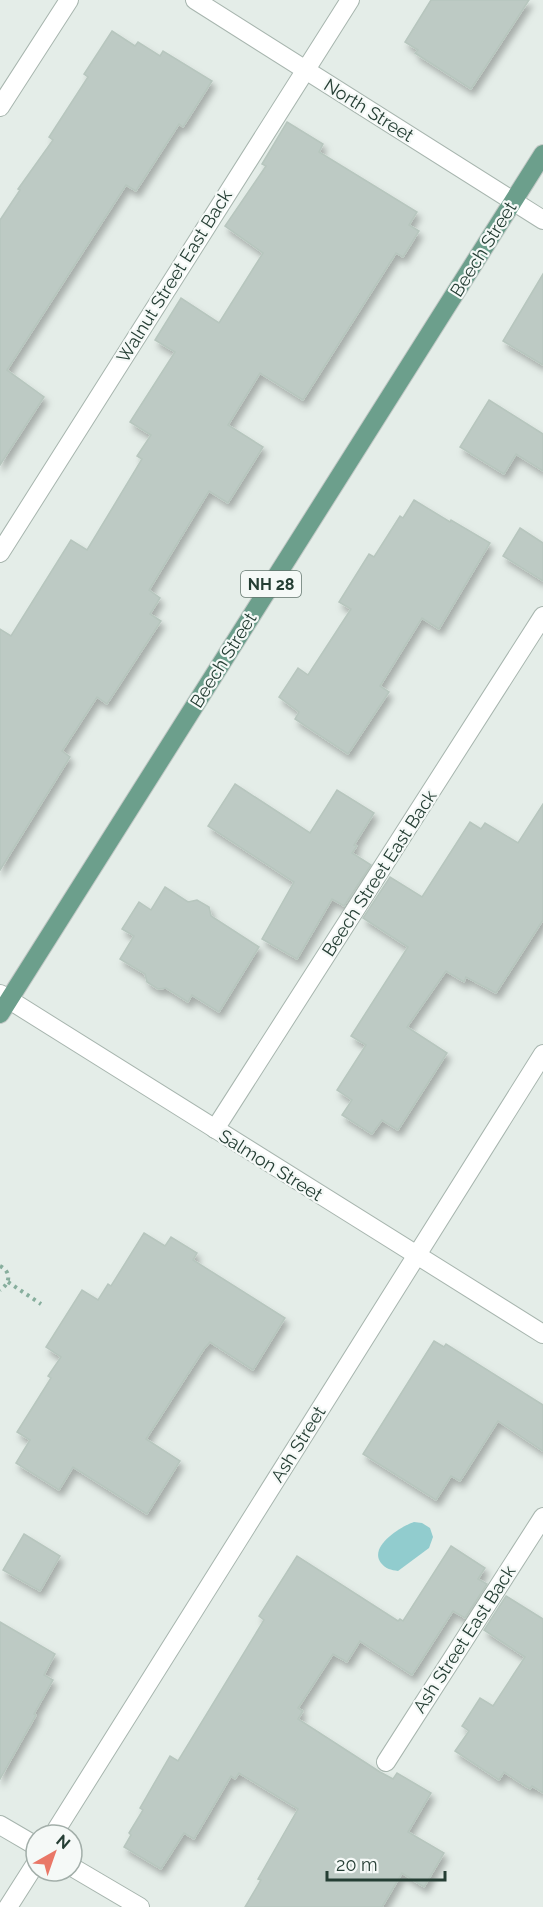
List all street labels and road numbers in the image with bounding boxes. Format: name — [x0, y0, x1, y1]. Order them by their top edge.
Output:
street label: North Street — [320, 74, 418, 146]
street label: Walnut Street East Back — [112, 185, 236, 366]
street label: Beech Street — [445, 198, 521, 300]
road number: NH 28 — [241, 571, 301, 597]
street label: Beech Street — [185, 609, 261, 711]
street label: Beech Street East Back — [317, 786, 441, 960]
street label: Salmon Street — [215, 1125, 327, 1205]
street label: Ash Street — [266, 1402, 330, 1486]
street label: Ash Street East Back — [408, 1561, 520, 1717]

